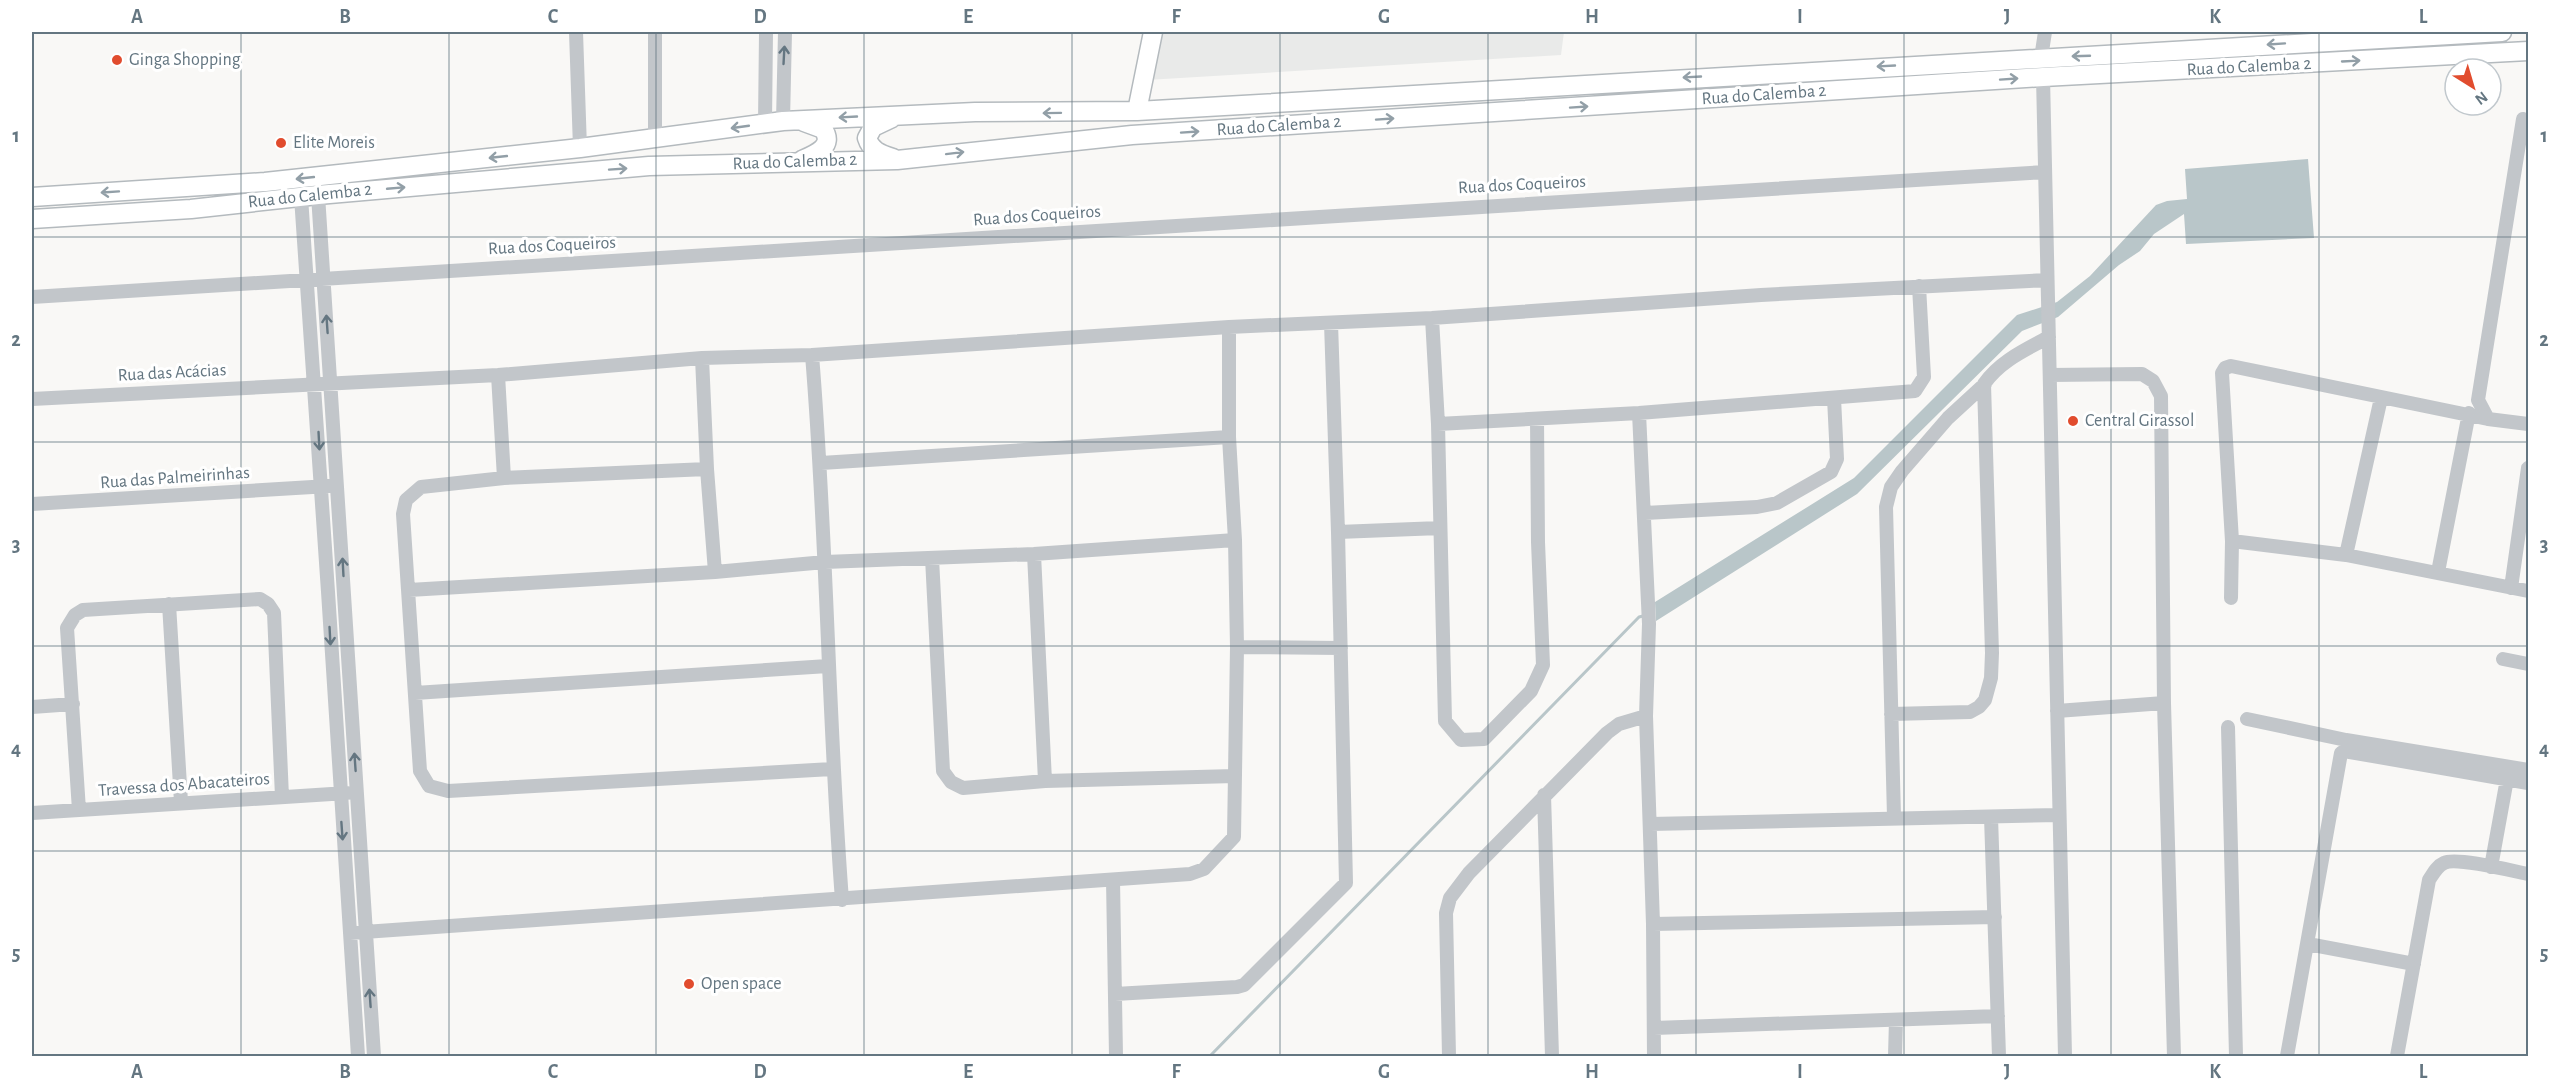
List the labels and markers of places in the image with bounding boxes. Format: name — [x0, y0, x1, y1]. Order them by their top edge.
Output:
place label: Ginga Shopping — [129, 51, 241, 69]
marker: Ginga Shopping — [110, 53, 124, 67]
place label: Elite Moreis — [293, 134, 375, 152]
marker: Elite Moreis — [274, 136, 288, 150]
place label: Central Girassol — [2085, 412, 2194, 430]
marker: Central Girassol — [2066, 414, 2080, 428]
place label: Open space — [701, 975, 782, 993]
marker: Open space — [682, 977, 696, 991]

